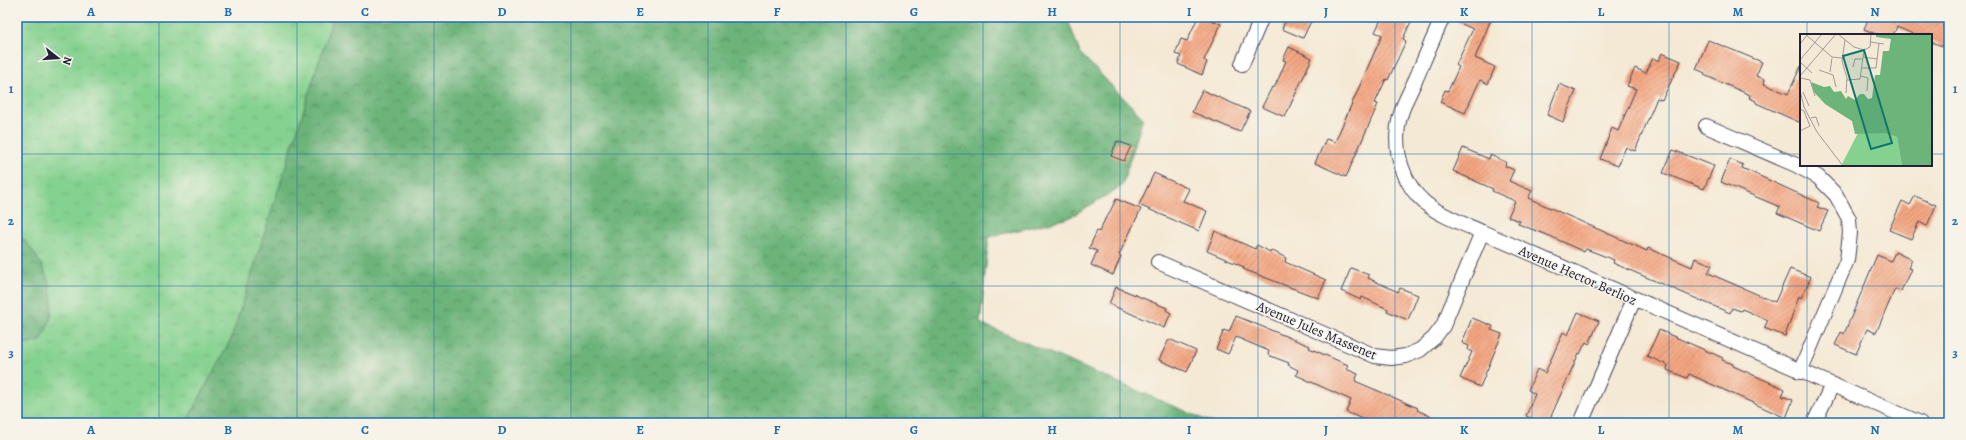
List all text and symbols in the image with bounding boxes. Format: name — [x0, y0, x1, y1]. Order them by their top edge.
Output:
text: A — [86, 3, 96, 20]
text: B — [224, 3, 232, 20]
text: C — [361, 3, 369, 20]
text: D — [497, 3, 507, 20]
text: E — [636, 3, 644, 20]
text: F — [774, 3, 781, 20]
text: G — [910, 3, 918, 20]
text: H — [1047, 3, 1057, 20]
text: I — [1187, 3, 1192, 20]
text: J — [1324, 3, 1328, 20]
text: K — [1460, 3, 1469, 20]
text: L — [1598, 3, 1605, 20]
text: M — [1733, 3, 1744, 20]
text: N — [1870, 3, 1880, 20]
inset map — [1800, 34, 1932, 166]
north arrow — [38, 38, 78, 78]
text: N — [59, 55, 75, 67]
text: 1 — [9, 80, 14, 97]
text: 1 — [1953, 80, 1958, 97]
text: 2 — [8, 212, 15, 229]
text: 2 — [1952, 212, 1959, 229]
street label: Avenue Hector Berlioz — [1515, 240, 1640, 310]
street label: Avenue Jules Massenet — [1253, 296, 1380, 364]
text: 3 — [8, 344, 14, 361]
text: 3 — [1952, 344, 1958, 361]
text: A — [86, 421, 96, 438]
text: B — [224, 421, 232, 438]
text: C — [361, 421, 369, 438]
text: D — [497, 421, 507, 438]
text: E — [636, 421, 644, 438]
text: F — [774, 421, 781, 438]
text: G — [910, 421, 918, 438]
text: H — [1047, 421, 1057, 438]
text: I — [1187, 421, 1192, 438]
text: J — [1324, 421, 1328, 438]
text: K — [1460, 421, 1469, 438]
text: L — [1598, 421, 1605, 438]
text: M — [1733, 421, 1744, 438]
text: N — [1870, 421, 1880, 438]

